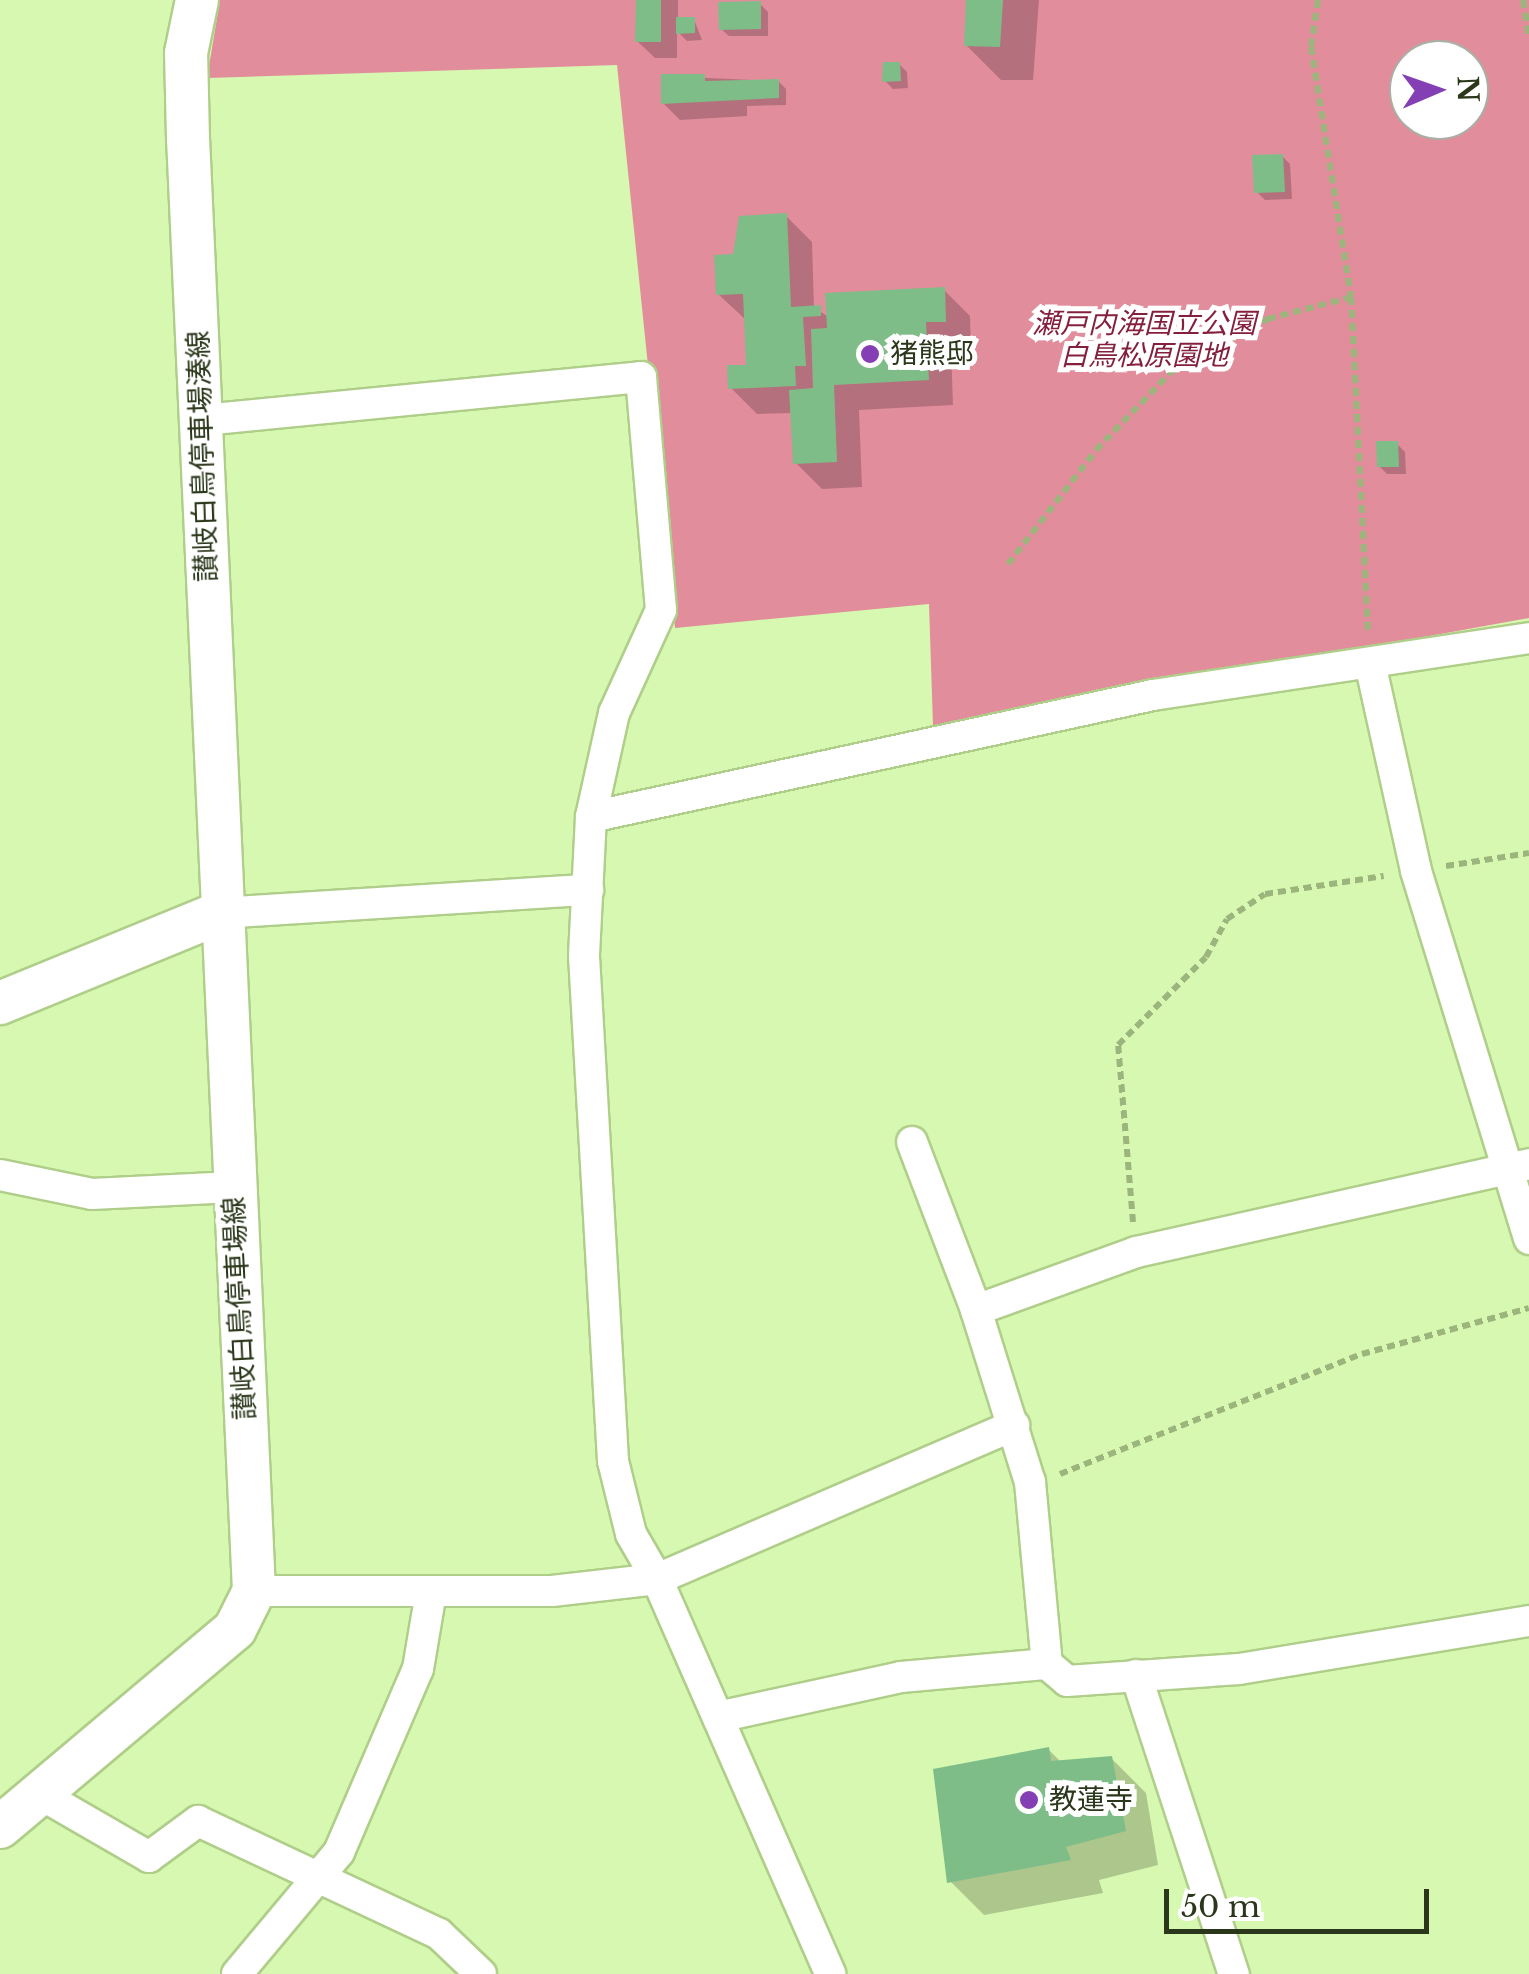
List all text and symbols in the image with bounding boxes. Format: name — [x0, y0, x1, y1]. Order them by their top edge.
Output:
north arrow — [1389, 40, 1489, 140]
text: N — [1450, 75, 1485, 103]
park label: 瀬戸内海国立公園 白鳥松原園地 — [1032, 307, 1256, 373]
street label: 讃岐白鳥停車場湊線 — [182, 329, 224, 583]
place label: 猪熊邸 — [890, 337, 974, 371]
marker: 猪熊邸 — [859, 343, 881, 365]
street label: 讃岐白鳥停車場線 — [217, 1195, 263, 1421]
place label: 教蓮寺 — [1049, 1783, 1133, 1817]
marker: 教蓮寺 — [1018, 1789, 1040, 1811]
scale bar — [1169, 1869, 1434, 1931]
text: 50 m — [1181, 1888, 1260, 1925]

